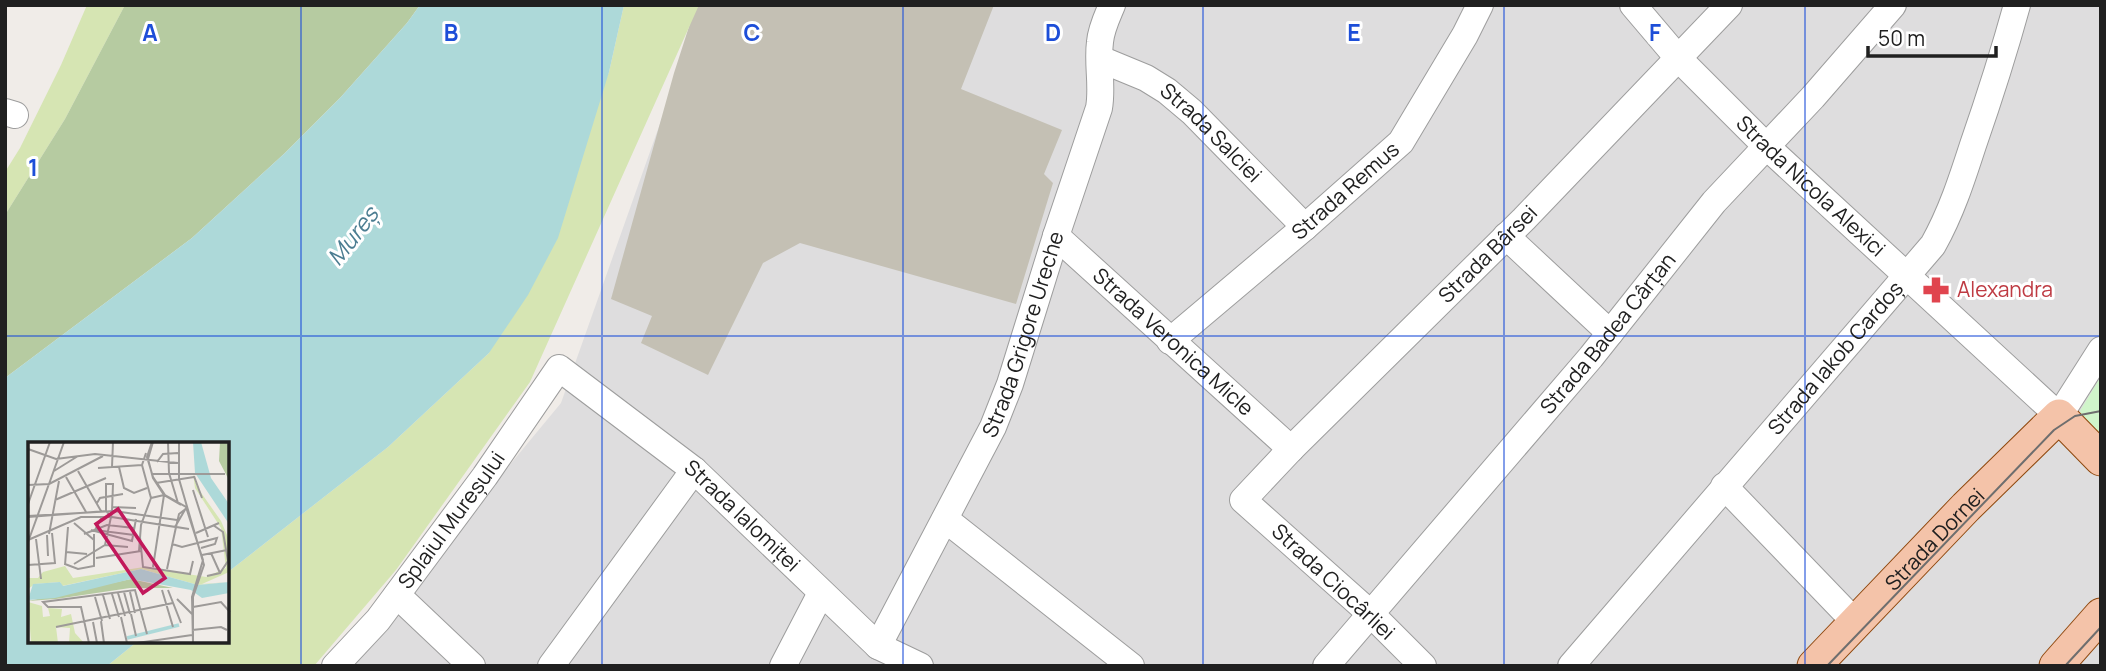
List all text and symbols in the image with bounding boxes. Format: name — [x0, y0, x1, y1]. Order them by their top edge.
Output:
scale bar — [1868, 14, 1996, 58]
text: A — [142, 16, 158, 48]
text: B — [444, 16, 458, 48]
text: C — [744, 16, 761, 48]
text: D — [1045, 16, 1061, 48]
text: E — [1347, 16, 1361, 48]
text: F — [1649, 16, 1661, 48]
text: 50 m — [1878, 24, 1925, 52]
street label: Strada Salciei — [1155, 76, 1268, 188]
street label: Strada Nicola Alexici — [1730, 109, 1892, 262]
street label: Strada Remus — [1285, 135, 1405, 245]
text: 1 — [28, 151, 38, 183]
water label: Mureș — [319, 198, 386, 271]
street label: Strada Bârsei — [1432, 199, 1543, 309]
street label: Strada Grigore Ureche — [975, 228, 1070, 442]
street label: Strada Badea Cârțan — [1533, 247, 1681, 420]
street label: Strada Veronica Micle — [1087, 261, 1260, 422]
street label: Strada Iakob Cardoș — [1761, 275, 1909, 440]
pharmacy icon: Alexandra — [1921, 275, 1951, 305]
place label: Alexandra — [1957, 275, 2053, 303]
inset map — [28, 442, 229, 643]
street label: Splaiul Mureșului — [391, 446, 511, 594]
street label: Strada Ialomiței — [679, 453, 807, 577]
street label: Strada Dornei — [1878, 481, 1990, 596]
street label: Strada Ciocârliei — [1266, 517, 1401, 646]

